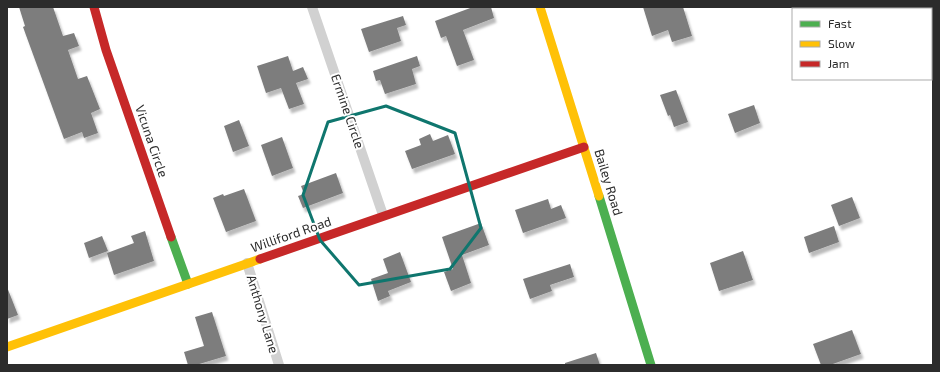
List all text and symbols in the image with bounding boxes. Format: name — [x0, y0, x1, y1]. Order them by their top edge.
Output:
legend — [792, 8, 932, 80]
text: Fast — [828, 16, 852, 30]
text: Slow — [828, 36, 855, 50]
text: Jam — [828, 56, 849, 70]
street label: Ermine Circle — [328, 72, 368, 150]
street label: Vicuna Circle — [132, 103, 172, 179]
street label: Bailey Road — [591, 147, 627, 217]
street label: Williford Road — [249, 213, 333, 255]
street label: Anthony Lane — [244, 273, 282, 355]

